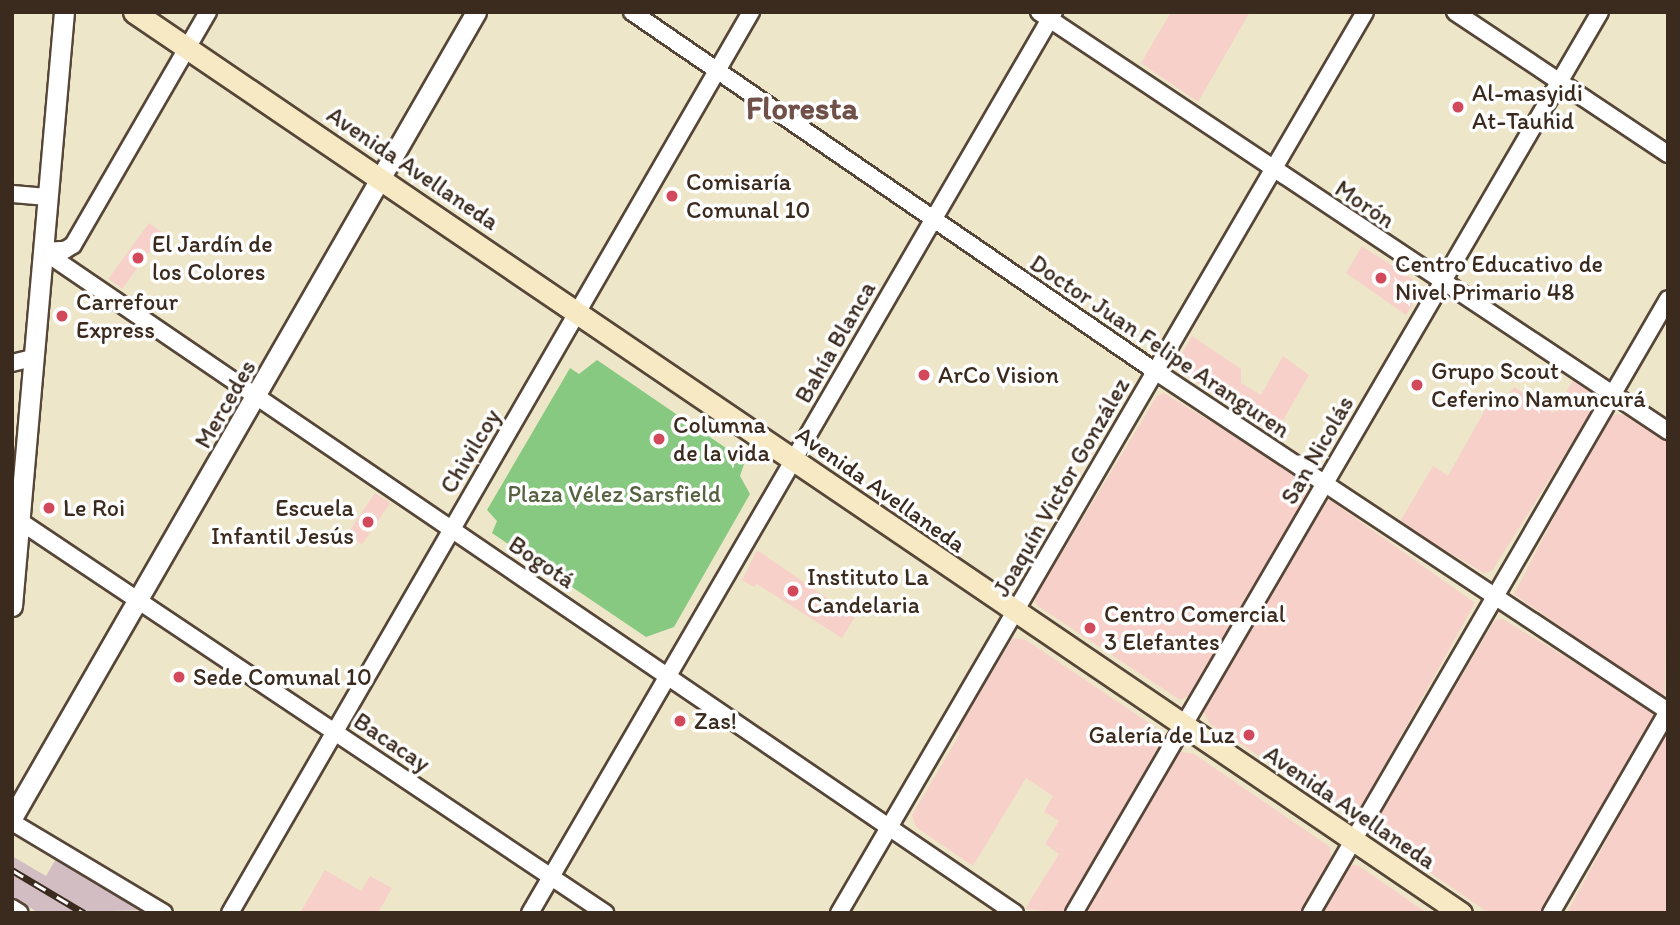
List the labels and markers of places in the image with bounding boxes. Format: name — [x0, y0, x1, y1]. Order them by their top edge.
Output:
place label: Al-masyidi At-Tauhid — [1472, 79, 1583, 135]
marker: Al-masyidi At-Tauhid — [1450, 99, 1466, 115]
place label: Comisaría Comunal 10 — [686, 168, 810, 224]
marker: Comisaría Comunal 10 — [664, 188, 680, 204]
place label: El Jardín de los Colores — [152, 230, 273, 286]
marker: El Jardín de los Colores — [130, 250, 146, 266]
place label: Centro Educativo de Nivel Primario 48 — [1395, 250, 1602, 306]
marker: Centro Educativo de Nivel Primario 48 — [1373, 270, 1389, 286]
place label: Carrefour Express — [76, 288, 178, 344]
marker: Carrefour Express — [54, 308, 70, 324]
place label: Grupo Scout Ceferino Namuncurá — [1431, 357, 1646, 413]
place label: ArCo Vision — [938, 361, 1058, 389]
marker: ArCo Vision — [916, 367, 932, 383]
marker: Grupo Scout Ceferino Namuncurá — [1409, 377, 1425, 393]
place label: Columna de la vida — [673, 411, 770, 467]
marker: Columna de la vida — [651, 431, 667, 447]
place label: Le Roi — [63, 494, 125, 522]
place label: Escuela Infantil Jesús — [211, 494, 354, 550]
marker: Le Roi — [41, 500, 57, 516]
marker: Escuela Infantil Jesús — [360, 514, 376, 530]
place label: Instituto La Candelaria — [807, 563, 929, 619]
marker: Instituto La Candelaria — [785, 583, 801, 599]
place label: Centro Comercial 3 Elefantes — [1104, 600, 1286, 656]
marker: Centro Comercial 3 Elefantes — [1082, 620, 1098, 636]
place label: Sede Comunal 10 — [193, 663, 372, 691]
marker: Sede Comunal 10 — [171, 669, 187, 685]
place label: Zas! — [694, 707, 737, 735]
marker: Zas! — [672, 713, 688, 729]
place label: Galería de Luz — [1088, 721, 1235, 749]
marker: Galería de Luz — [1241, 727, 1257, 743]

